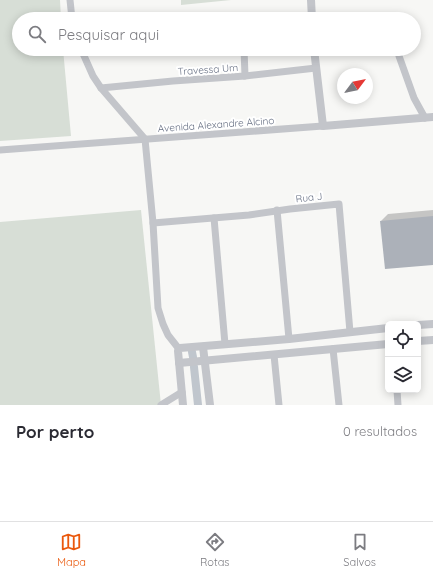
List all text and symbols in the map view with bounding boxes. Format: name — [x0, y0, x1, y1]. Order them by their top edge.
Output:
search box — [12, 12, 421, 56]
icon: search — [26, 23, 48, 45]
text: Pesquisar aqui — [58, 25, 159, 44]
street label: Travessa Um — [177, 61, 239, 78]
north arrow — [337, 68, 373, 104]
street label: Avenida Alexandre Alcino — [157, 114, 275, 135]
street label: Rua J — [295, 190, 323, 205]
map controls — [385, 321, 421, 393]
button: locate — [385, 321, 421, 357]
button: layers — [385, 357, 421, 393]
text: Por perto — [16, 421, 94, 442]
text: 0 resultados — [343, 423, 417, 439]
tab: Mapa — [57, 531, 86, 569]
tab: Rotas — [200, 531, 229, 569]
tab: Salvos — [343, 531, 376, 569]

